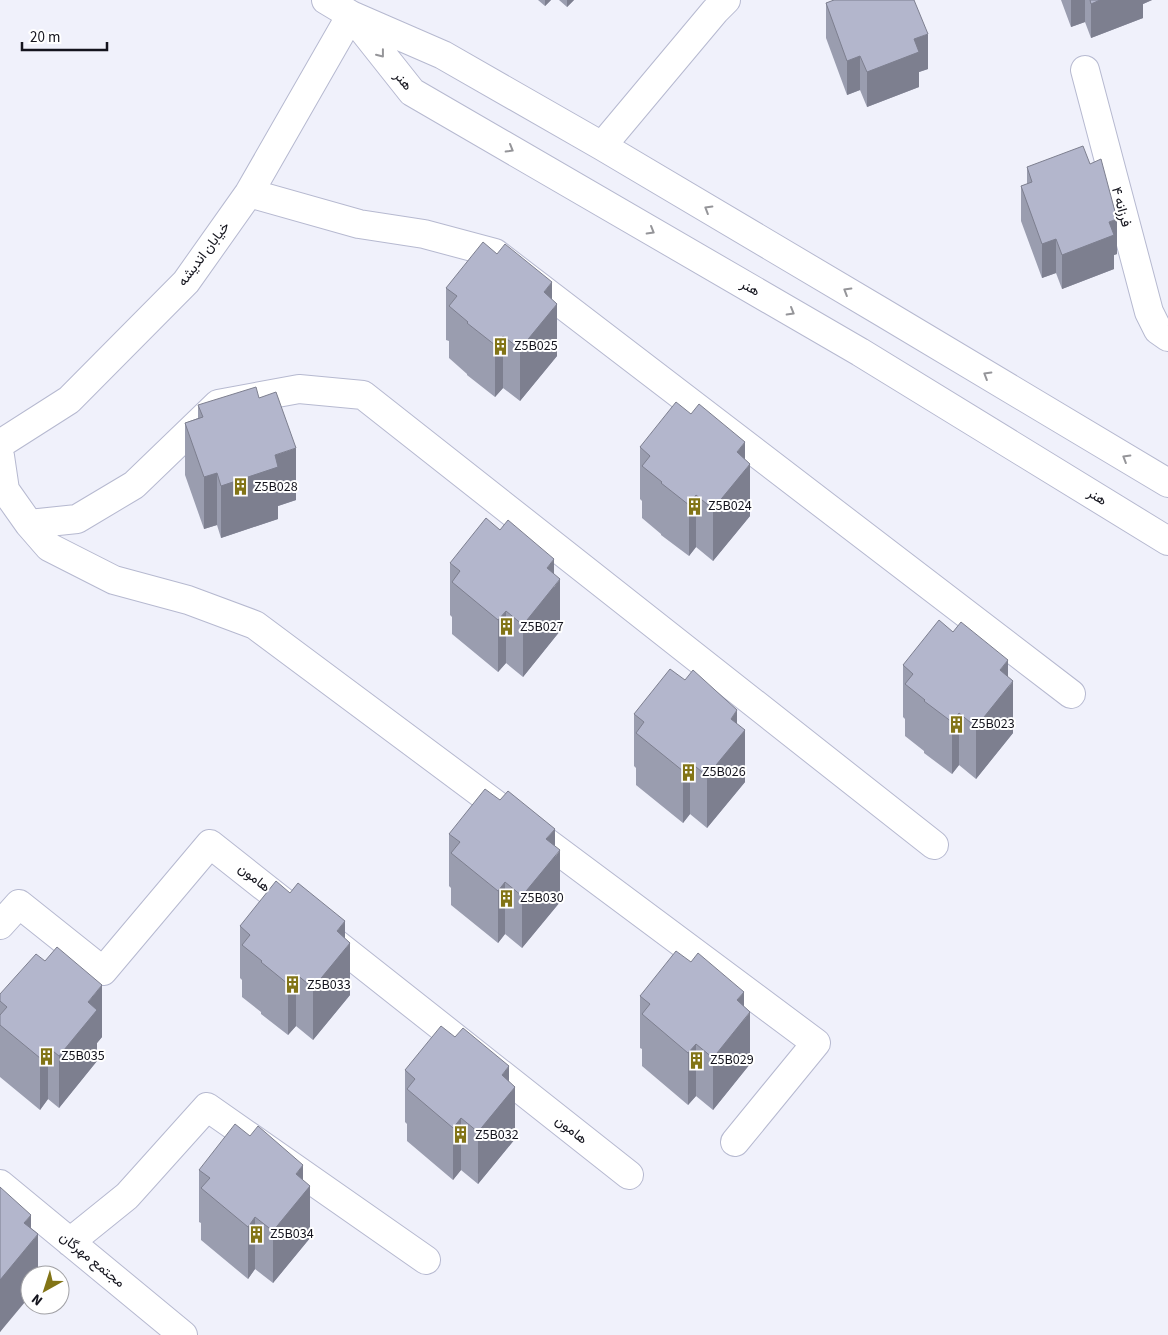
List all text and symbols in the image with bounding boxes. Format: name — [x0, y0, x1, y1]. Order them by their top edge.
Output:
scale bar — [22, 20, 108, 52]
text: 20 m — [30, 27, 60, 48]
one-way arrow — [376, 48, 385, 57]
street label: هنر — [388, 66, 417, 95]
one-way arrow — [504, 143, 513, 153]
street label: فرزانه ۴ — [1106, 185, 1136, 229]
one-way arrow — [704, 205, 713, 215]
street label: خیابان اندیشه — [173, 218, 235, 290]
one-way arrow — [645, 224, 654, 234]
street label: هنر — [736, 274, 764, 302]
one-way arrow — [844, 288, 853, 298]
one-way arrow — [786, 306, 795, 316]
building icon: Z5B025 — [490, 336, 510, 356]
place label: Z5B025 — [514, 336, 558, 356]
one-way arrow — [983, 371, 992, 381]
one-way arrow — [1123, 455, 1132, 465]
building icon: Z5B028 — [230, 477, 250, 497]
place label: Z5B028 — [254, 477, 298, 497]
street label: هنر — [1082, 483, 1111, 511]
building icon: Z5B024 — [684, 496, 704, 516]
place label: Z5B024 — [708, 496, 752, 516]
building icon: Z5B027 — [496, 617, 516, 637]
place label: Z5B027 — [520, 617, 564, 637]
building icon: Z5B023 — [947, 714, 967, 734]
place label: Z5B023 — [971, 714, 1015, 734]
building icon: Z5B026 — [678, 762, 698, 782]
place label: Z5B026 — [702, 762, 746, 782]
street label: هامون — [233, 859, 275, 897]
building icon: Z5B030 — [496, 888, 516, 908]
place label: Z5B030 — [520, 888, 564, 908]
building icon: Z5B033 — [283, 975, 303, 995]
place label: Z5B033 — [307, 975, 351, 995]
building icon: Z5B035 — [37, 1046, 57, 1066]
place label: Z5B035 — [61, 1046, 105, 1066]
building icon: Z5B029 — [686, 1050, 706, 1070]
place label: Z5B029 — [710, 1050, 754, 1070]
street label: هامون — [550, 1111, 592, 1149]
building icon: Z5B032 — [451, 1125, 471, 1145]
place label: Z5B032 — [475, 1125, 519, 1145]
building icon: Z5B034 — [246, 1224, 266, 1244]
place label: Z5B034 — [270, 1224, 314, 1244]
street label: مجتمع مهرگان — [55, 1227, 129, 1293]
north arrow — [20, 1265, 70, 1315]
text: N — [28, 1289, 47, 1310]

